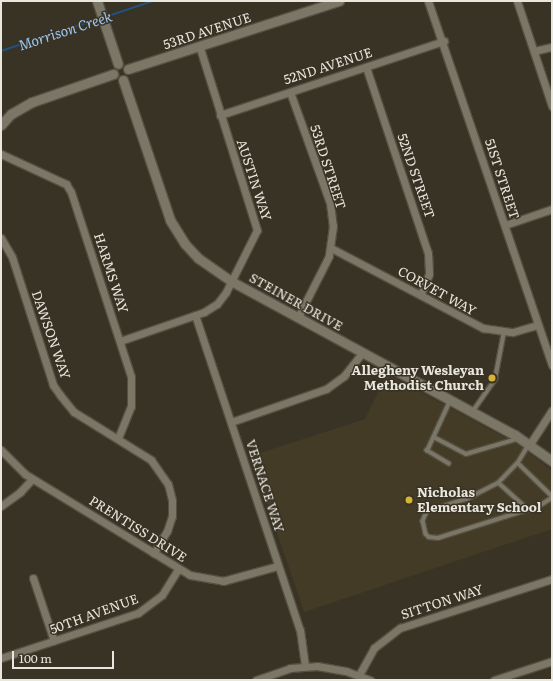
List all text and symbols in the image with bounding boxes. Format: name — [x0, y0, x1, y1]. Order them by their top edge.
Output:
water label: Morrison Creek — [16, 7, 114, 53]
street label: 53RD AVENUE — [161, 9, 253, 53]
street label: 52ND AVENUE — [282, 44, 374, 88]
street label: 53RD STREET — [307, 123, 349, 211]
street label: 52ND STREET — [394, 131, 438, 221]
street label: AUSTIN WAY — [233, 137, 275, 223]
street label: 51ST STREET — [482, 137, 522, 221]
street label: HARMS WAY — [91, 231, 131, 315]
street label: CORVET WAY — [395, 263, 479, 319]
street label: STEINER DRIVE — [247, 270, 345, 334]
street label: DAWSON WAY — [28, 289, 74, 381]
place label: Allegheny Wesleyan Methodist Church — [352, 363, 484, 394]
marker: Allegheny Wesleyan Methodist Church — [487, 373, 497, 383]
street label: VERNACE WAY — [243, 437, 287, 535]
place label: Nicholas Elementary School — [417, 485, 542, 516]
street label: PRENTISS DRIVE — [86, 493, 190, 565]
marker: Nicholas Elementary School — [404, 495, 414, 505]
street label: SITTON WAY — [399, 581, 485, 623]
street label: 50TH AVENUE — [48, 591, 140, 637]
scale bar — [14, 643, 116, 669]
text: 100 m — [19, 649, 52, 667]

